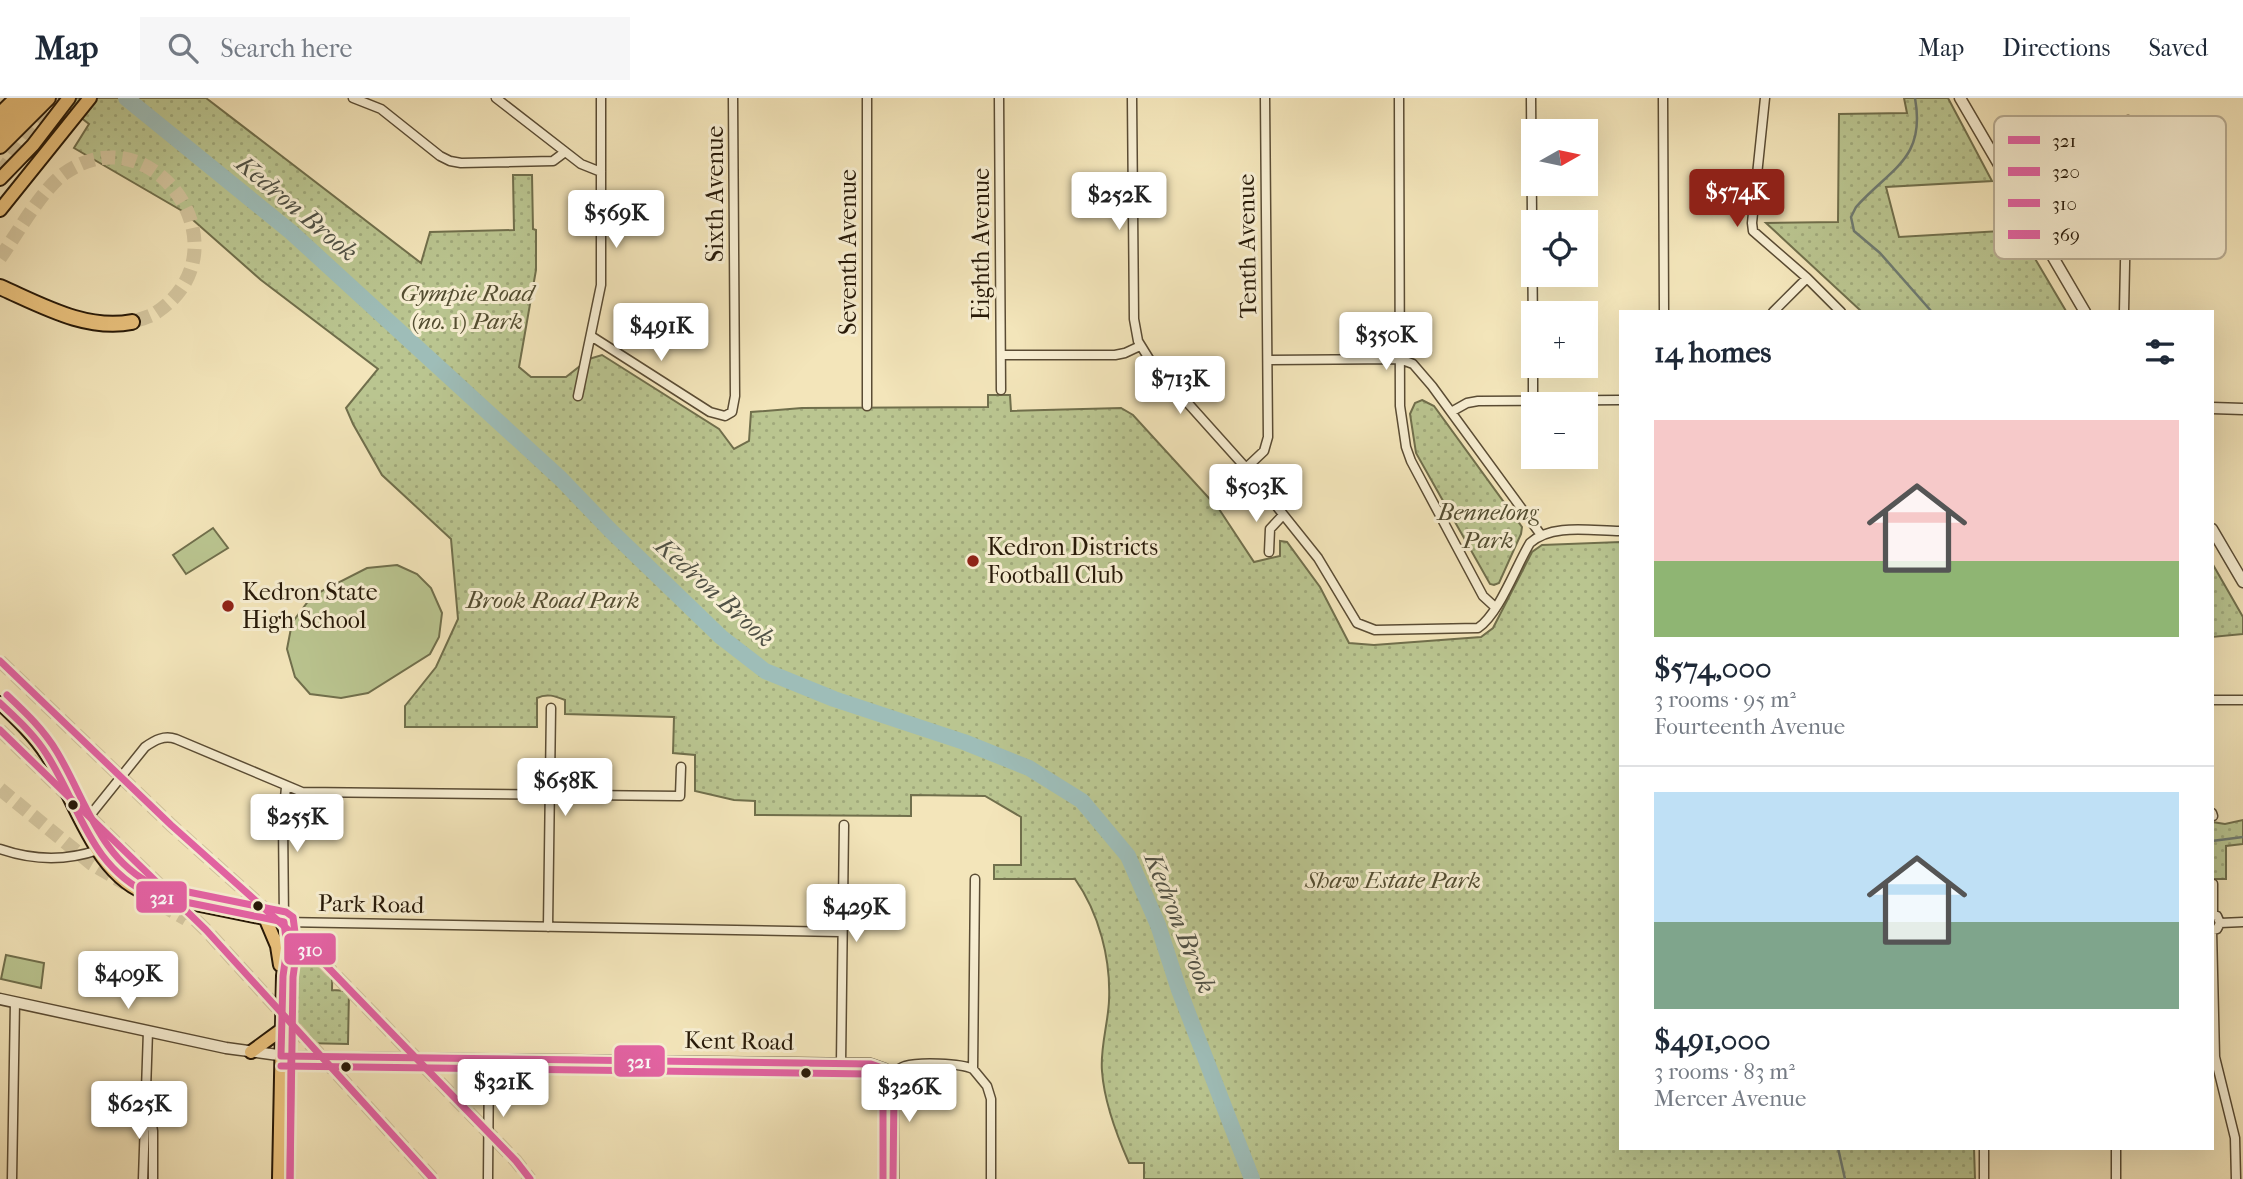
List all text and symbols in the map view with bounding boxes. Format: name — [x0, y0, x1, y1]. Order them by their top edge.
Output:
search box — [140, 17, 630, 80]
text: Map — [35, 29, 98, 68]
icon: search — [164, 29, 202, 67]
text: Search here — [220, 33, 352, 64]
text: Map — [1918, 34, 1964, 62]
text: Directions — [2002, 34, 2110, 62]
text: Saved — [2148, 34, 2208, 62]
legend — [1994, 116, 2226, 259]
north arrow — [1521, 119, 1598, 196]
map controls — [1521, 119, 1598, 469]
street label: Sixth Avenue — [701, 126, 729, 262]
text: 321 — [2052, 130, 2076, 152]
water label: Kedron Brook — [228, 147, 364, 268]
text: 320 — [2052, 161, 2080, 183]
street label: Eighth Avenue — [967, 168, 995, 320]
street label: Seventh Avenue — [834, 169, 862, 335]
pin: $574K — [1688, 170, 1786, 229]
pin: $252K — [1070, 172, 1168, 232]
street label: Tenth Avenue — [1232, 173, 1262, 318]
text: $574K — [1705, 178, 1769, 205]
text: $252K — [1088, 181, 1150, 208]
pin: $569K — [567, 190, 665, 250]
text: 310 — [2052, 193, 2077, 215]
text: $569K — [584, 199, 648, 226]
button: locate — [1521, 210, 1598, 287]
text: 369 — [2052, 224, 2080, 246]
park label: Gympie Road (no. 1) Park — [400, 279, 537, 335]
button: + — [1521, 301, 1598, 378]
pin: $491K — [612, 303, 710, 363]
text: $491K — [629, 312, 693, 339]
pin: $350K — [1337, 313, 1435, 372]
text: $350K — [1355, 321, 1417, 348]
icon: filters — [2141, 333, 2179, 371]
text: 14 homes — [1654, 335, 1771, 370]
pin: $713K — [1131, 356, 1229, 416]
text: $713K — [1151, 365, 1209, 392]
button: − — [1521, 392, 1598, 469]
pin: $503K — [1207, 464, 1305, 524]
icon: home — [1854, 465, 1980, 591]
text: $503K — [1225, 473, 1287, 500]
park label: Bennelong Park — [1436, 498, 1539, 554]
water label: Kedron Brook — [648, 529, 781, 654]
place label: Kedron Districts Football Club — [987, 533, 1158, 589]
marker: Kedron Districts Football Club — [965, 553, 981, 569]
place label: Kedron State High School — [242, 578, 378, 634]
park label: Brook Road Park — [464, 586, 640, 614]
marker: Kedron State High School — [220, 598, 236, 614]
text: $574,000 — [1654, 651, 1772, 686]
text: 3 rooms · 95 m² — [1654, 686, 1796, 713]
text: Fourteenth Avenue — [1654, 713, 1845, 740]
pin: $658K — [516, 758, 614, 818]
text: $658K — [533, 767, 597, 794]
pin: $255K — [248, 794, 346, 854]
unlabelled marker — [66, 798, 80, 812]
text: $255K — [267, 803, 327, 830]
icon: home — [1854, 837, 1980, 963]
water label: Kedron Brook — [1137, 846, 1222, 998]
park label: Shaw Estate Park — [1304, 866, 1481, 894]
line badge: 321 — [135, 880, 188, 914]
pin: $429K — [807, 884, 905, 944]
text: 321 — [150, 887, 174, 909]
street label: Park Road — [318, 889, 425, 919]
text: $429K — [823, 893, 889, 920]
unlabelled marker — [251, 899, 265, 913]
line badge: 310 — [283, 932, 337, 966]
text: 310 — [298, 939, 322, 961]
pin: $409K — [79, 951, 177, 1011]
text: $409K — [94, 960, 162, 987]
text: $491,000 — [1654, 1023, 1771, 1058]
street label: Kent Road — [684, 1026, 795, 1056]
line badge: 321 — [613, 1044, 666, 1078]
text: 321 — [627, 1051, 651, 1073]
text: 3 rooms · 83 m² — [1654, 1058, 1795, 1085]
unlabelled marker — [339, 1060, 353, 1074]
pin: $321K — [454, 1060, 552, 1119]
pin: $326K — [860, 1065, 958, 1124]
unlabelled marker — [799, 1066, 813, 1080]
text: $321K — [474, 1068, 532, 1095]
text: $326K — [877, 1073, 941, 1100]
pin: $625K — [90, 1082, 188, 1141]
text: Mercer Avenue — [1654, 1085, 1806, 1112]
text: $625K — [107, 1090, 171, 1117]

